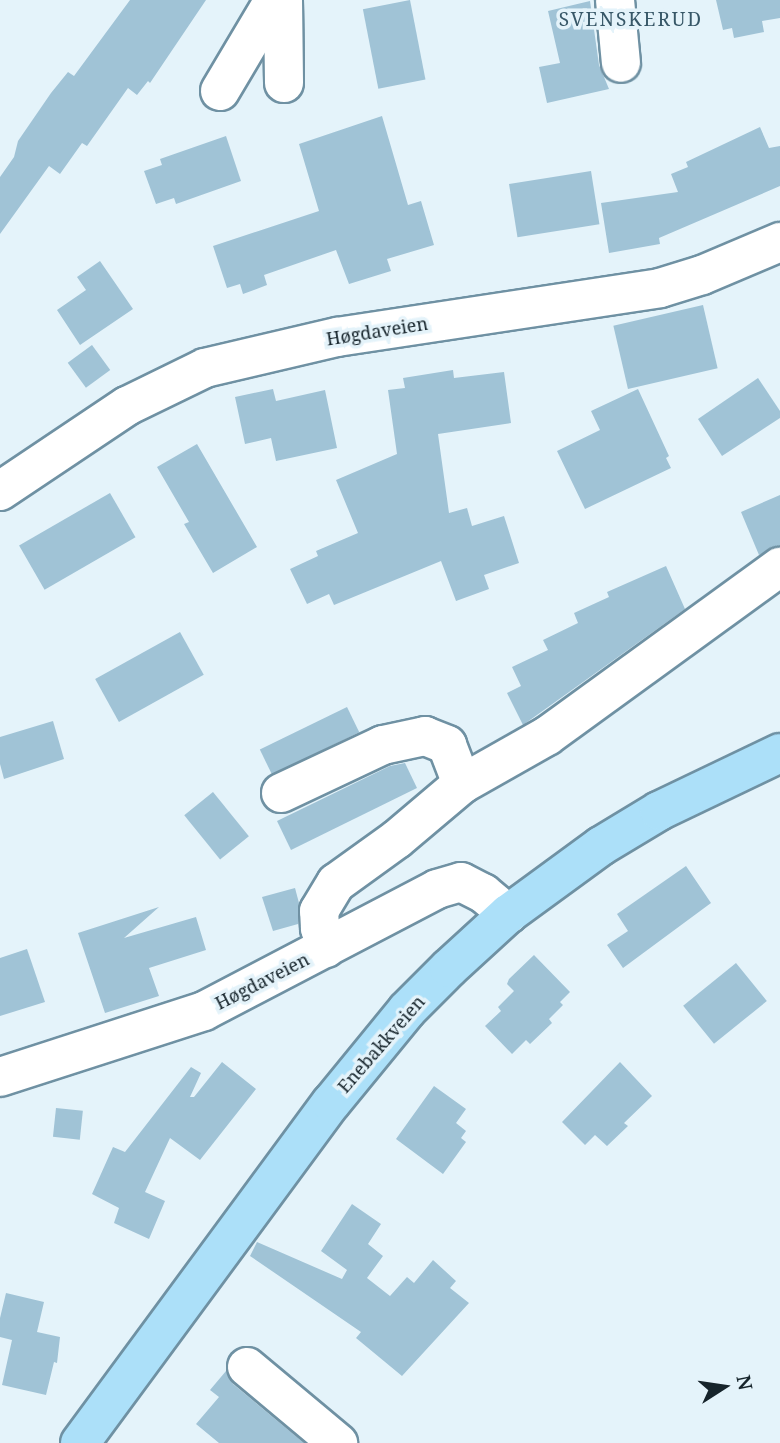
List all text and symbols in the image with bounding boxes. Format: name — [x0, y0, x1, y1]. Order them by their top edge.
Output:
district label: SVENSKERUD — [560, 9, 702, 31]
street label: Høgdaveien — [325, 312, 429, 350]
street label: Høgdaveien — [211, 948, 313, 1014]
street label: Enebakkveien — [333, 991, 429, 1097]
north arrow — [689, 1352, 759, 1422]
text: N — [730, 1373, 759, 1393]

